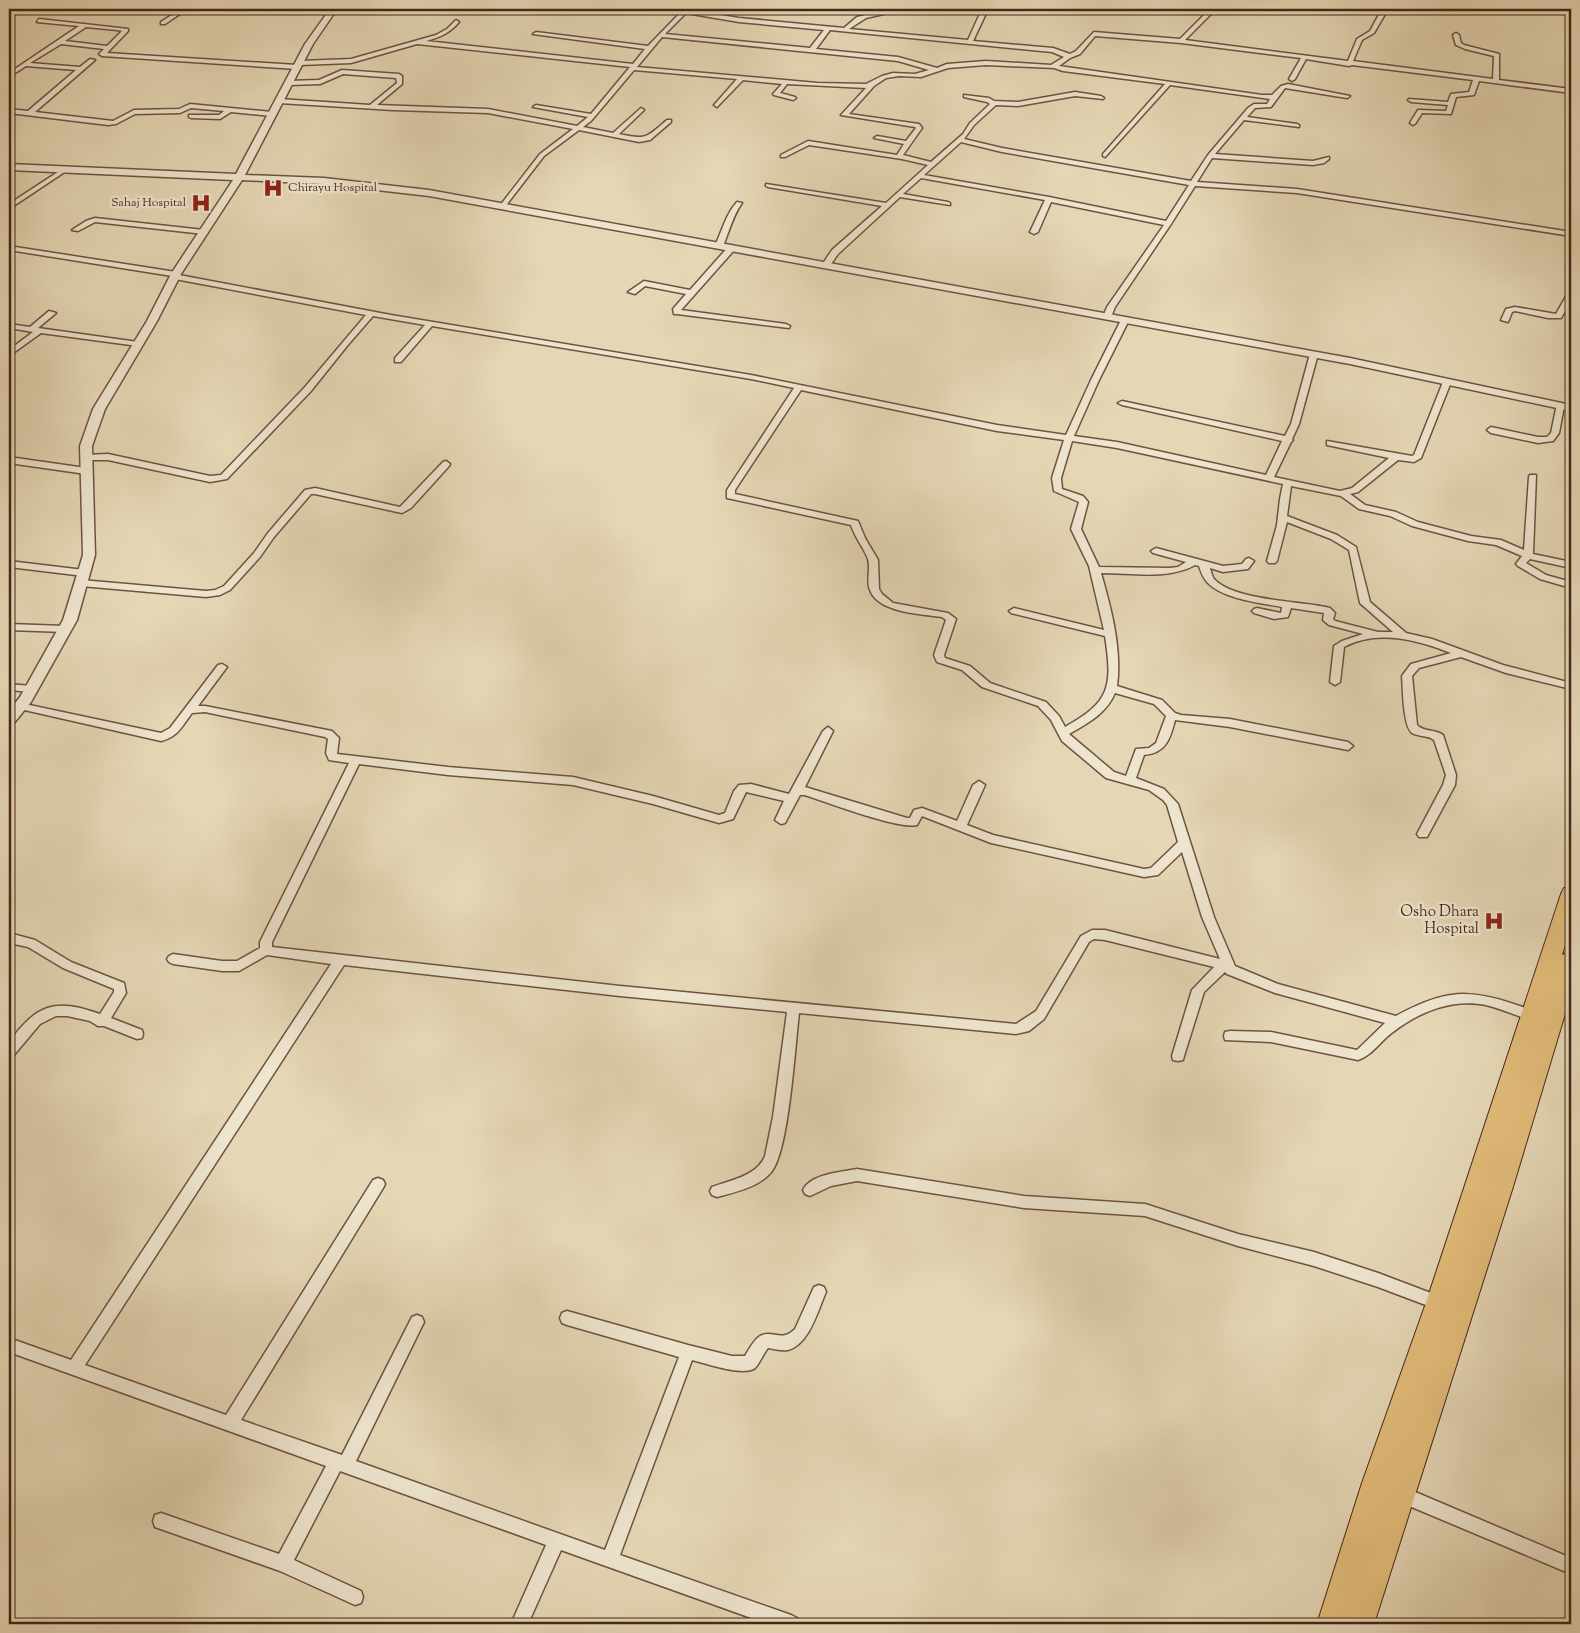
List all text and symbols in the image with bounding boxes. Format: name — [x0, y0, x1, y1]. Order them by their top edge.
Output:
hospital icon: Chirayu Hospital — [262, 177, 284, 199]
place label: Chirayu Hospital — [288, 179, 378, 197]
hospital icon: Sahaj Hospital — [190, 192, 212, 214]
place label: Sahaj Hospital — [111, 194, 187, 212]
place label: Osho Dhara Hospital — [1400, 902, 1479, 940]
hospital icon: Osho Dhara Hospital — [1483, 910, 1505, 932]

